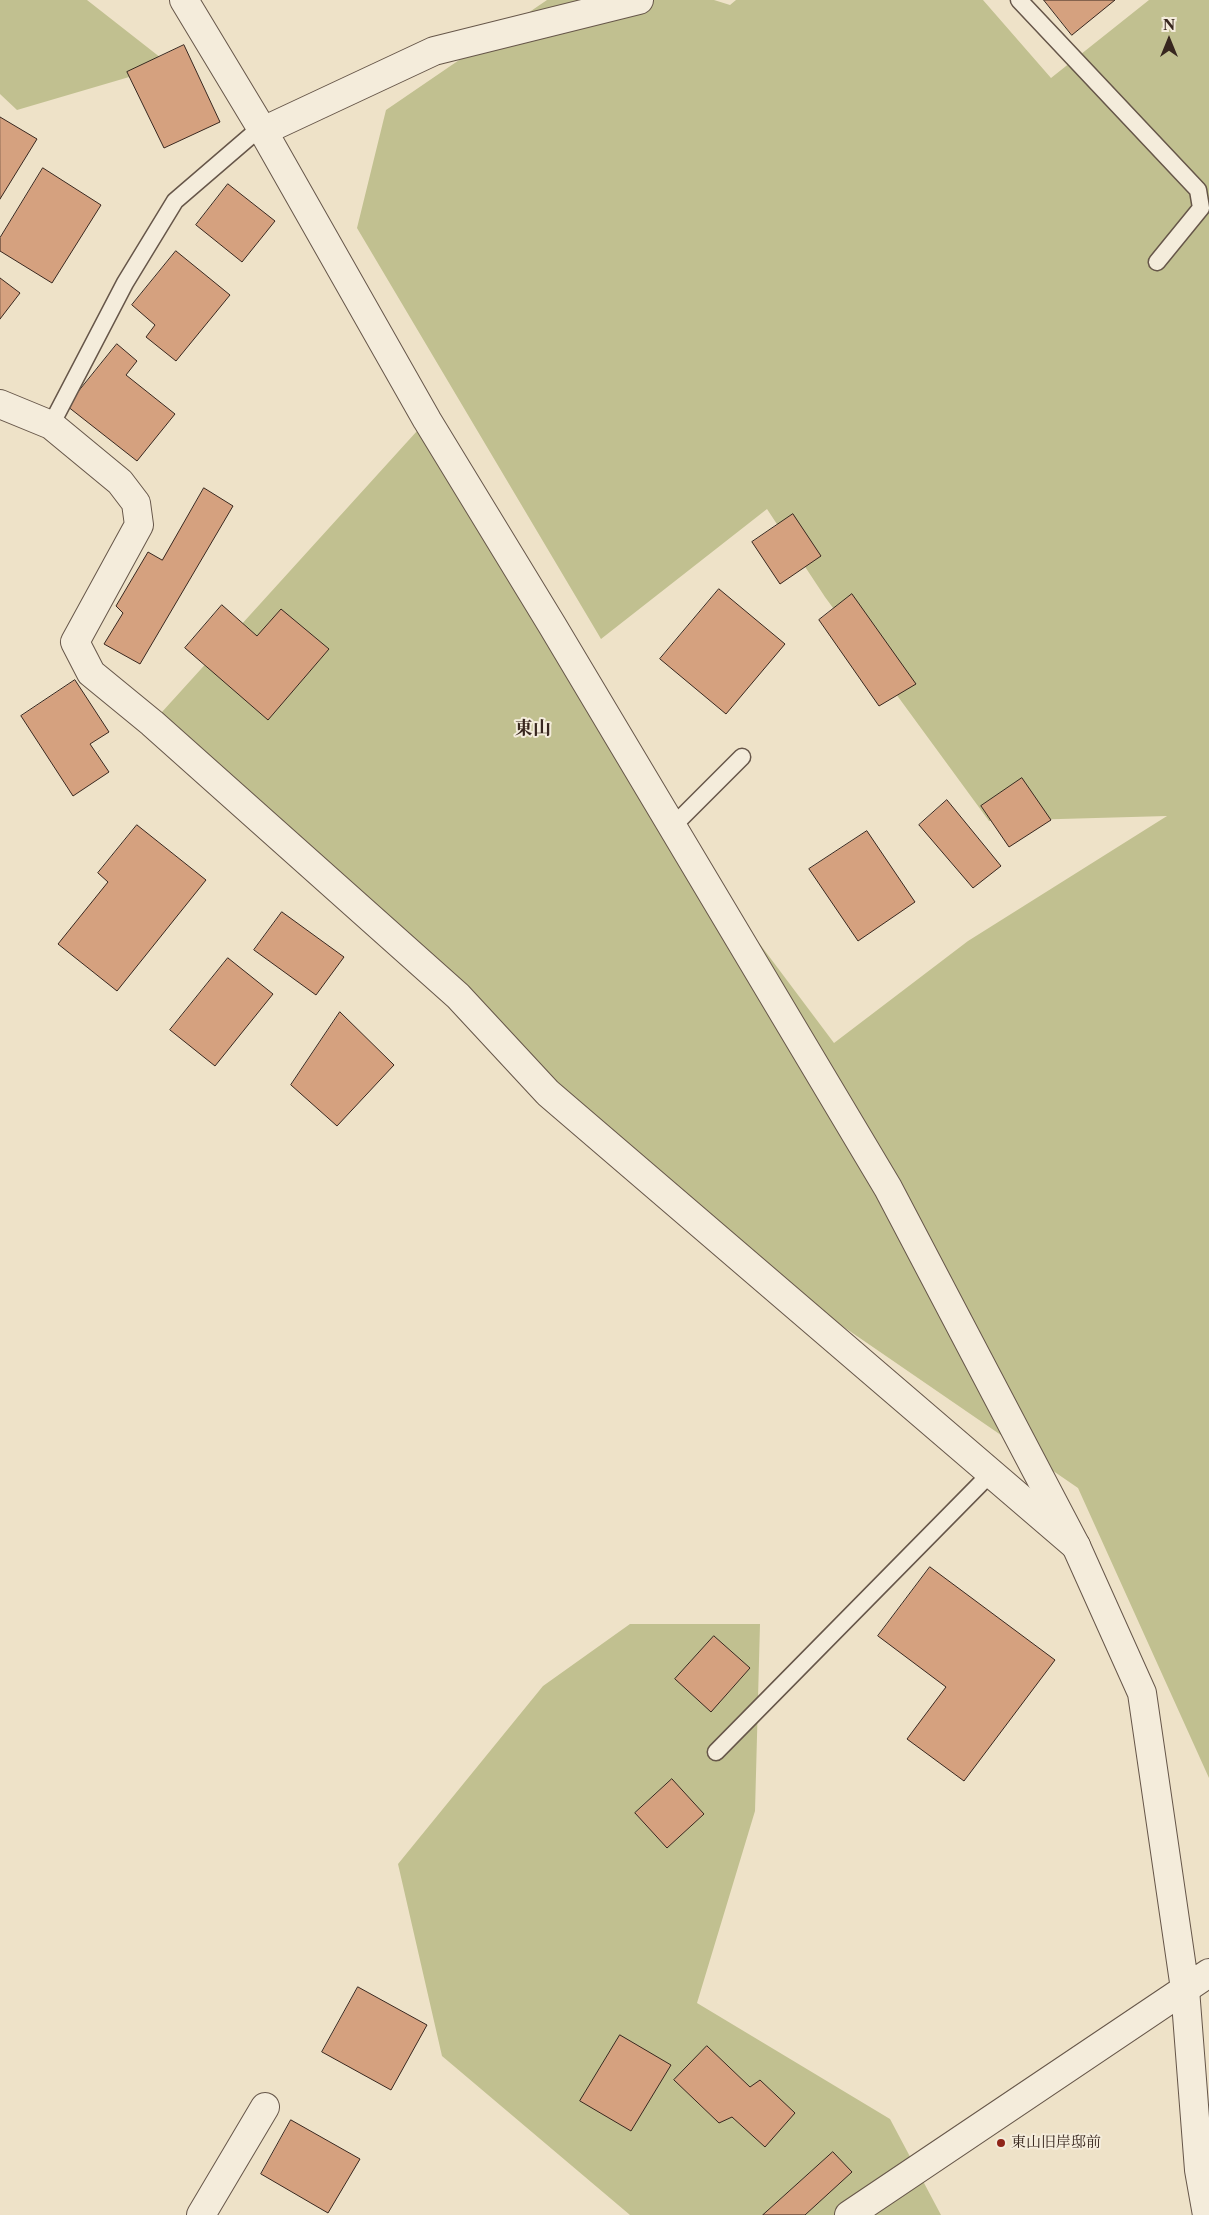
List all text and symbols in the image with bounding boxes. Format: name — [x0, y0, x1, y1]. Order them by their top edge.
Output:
north arrow — [1144, 15, 1194, 65]
text: N — [1163, 16, 1175, 34]
district label: 東山 — [515, 718, 551, 740]
place label: 東山旧岸邸前 — [1011, 2134, 1101, 2152]
marker: 東山旧岸邸前 — [995, 2137, 1007, 2149]

